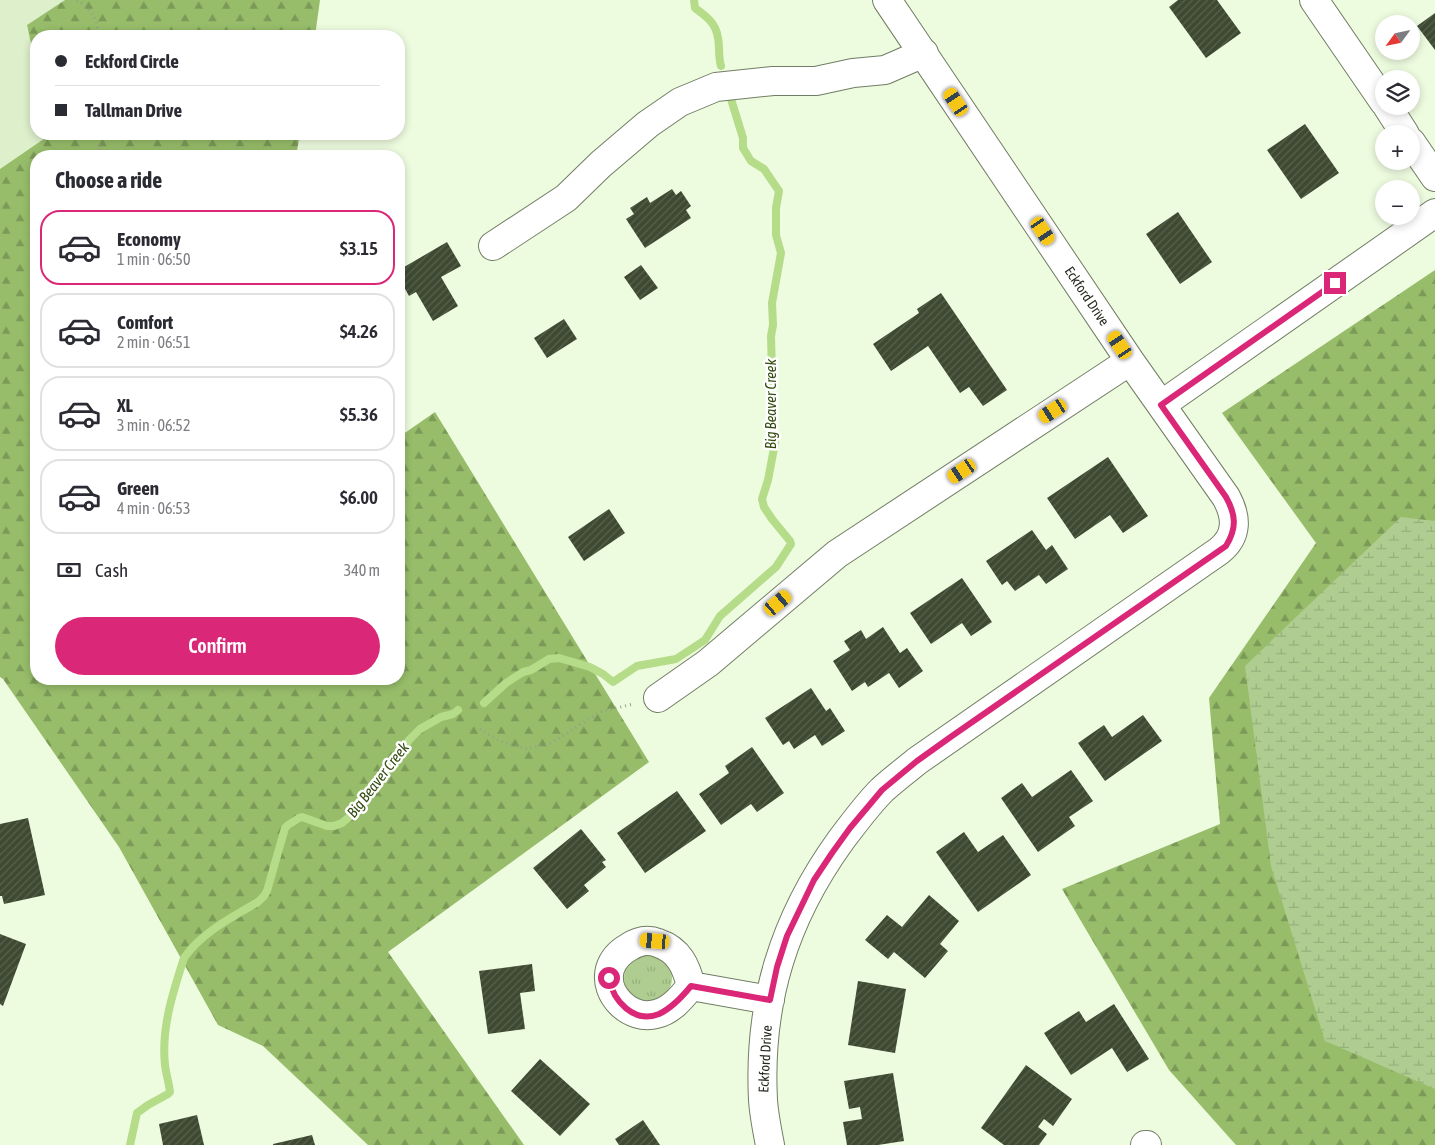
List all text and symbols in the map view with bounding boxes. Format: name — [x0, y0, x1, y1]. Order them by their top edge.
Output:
north arrow — [1375, 15, 1420, 60]
map controls — [1375, 15, 1420, 225]
text: Eckford Circle — [85, 50, 179, 72]
button: layers — [1375, 70, 1420, 115]
car — [941, 85, 970, 119]
text: Tallman Drive — [85, 99, 182, 121]
button: + — [1375, 125, 1420, 170]
text: Choose a ride — [55, 167, 162, 193]
button: − — [1375, 180, 1420, 225]
car — [1028, 214, 1057, 248]
icon: car — [57, 225, 102, 270]
text: Economy — [117, 228, 181, 250]
text: $3.15 — [340, 237, 378, 259]
text: 1 min · 06:50 — [117, 250, 190, 268]
street label: Eckford Drive — [1061, 264, 1113, 328]
route end — [1324, 272, 1346, 294]
icon: car — [57, 308, 102, 353]
text: Comfort — [117, 311, 173, 333]
text: $4.26 — [340, 320, 378, 342]
car — [1105, 328, 1134, 362]
text: 2 min · 06:51 — [117, 333, 190, 351]
water label: Big Beaver Creek — [762, 358, 779, 449]
icon: car — [57, 391, 102, 436]
text: XL — [117, 394, 133, 416]
car — [1036, 397, 1069, 425]
text: $5.36 — [340, 403, 378, 425]
text: 3 min · 06:52 — [117, 416, 190, 434]
car — [945, 456, 978, 486]
icon: car — [57, 474, 102, 519]
text: Green — [117, 477, 159, 499]
text: $6.00 — [340, 486, 378, 508]
text: 4 min · 06:53 — [117, 499, 190, 517]
icon: cash — [55, 556, 83, 584]
text: Cash — [95, 559, 128, 581]
text: 340 m — [344, 561, 380, 579]
car — [761, 588, 794, 618]
button: Confirm — [55, 617, 380, 675]
water label: Big Beaver Creek — [343, 739, 412, 820]
car — [639, 932, 670, 950]
route start — [598, 967, 620, 989]
street label: Eckford Drive — [755, 1025, 775, 1093]

